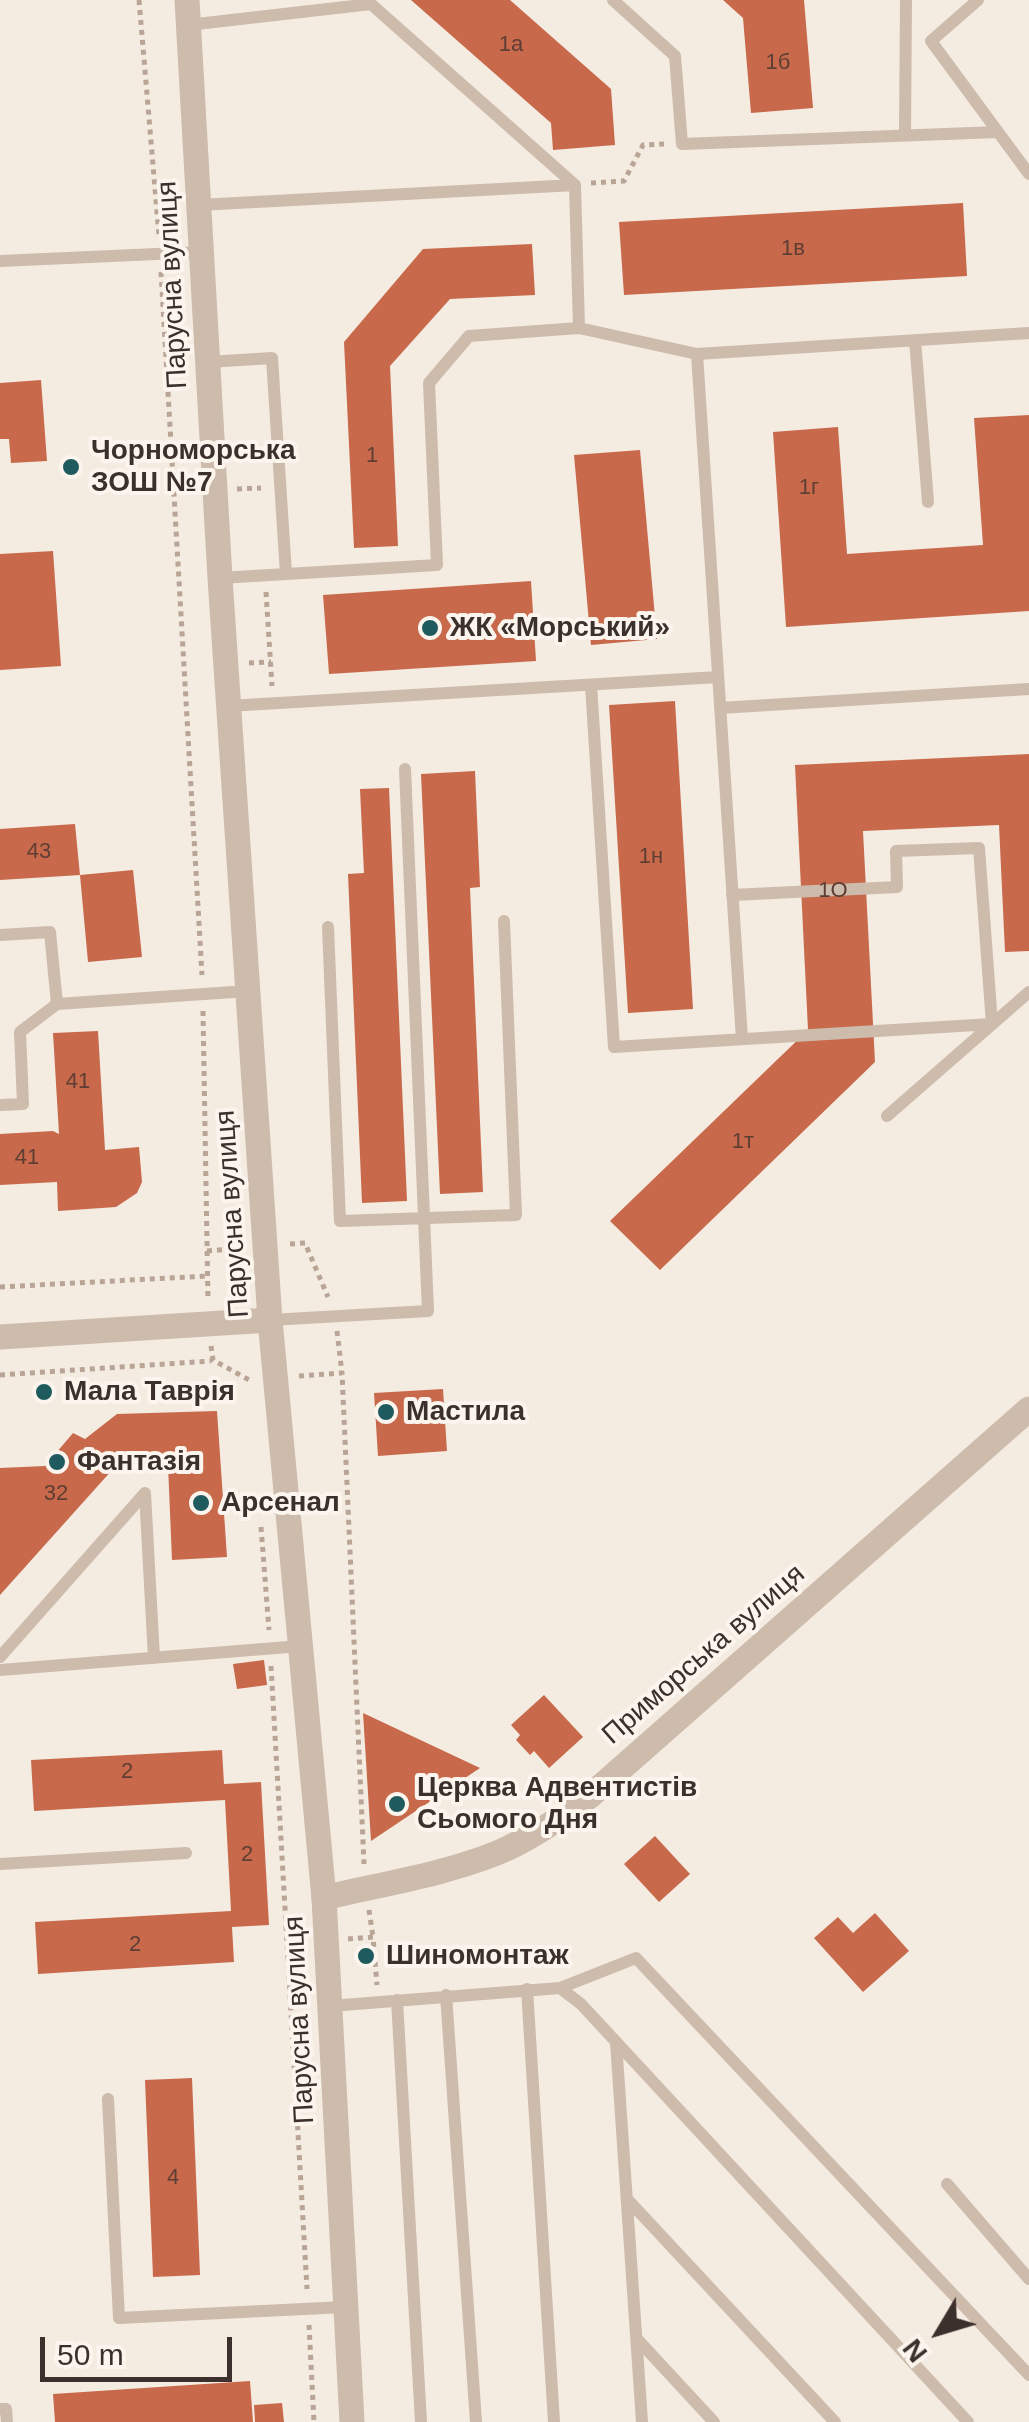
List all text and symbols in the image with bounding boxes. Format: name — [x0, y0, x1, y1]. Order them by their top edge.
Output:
house number: 1а — [499, 32, 523, 58]
house number: 1б — [766, 50, 790, 76]
street label: Парусна вулиця — [151, 180, 195, 390]
house number: 1в — [781, 236, 805, 262]
place label: Чорноморська ЗОШ №7 — [91, 434, 295, 500]
house number: 1 — [366, 443, 378, 469]
marker: Чорноморська ЗОШ №7 — [60, 456, 82, 478]
house number: 1г — [799, 475, 819, 501]
place label: ЖК «Морський» — [450, 611, 670, 645]
marker: ЖК «Морський» — [419, 617, 441, 639]
house number: 43 — [27, 839, 51, 865]
house number: 1н — [639, 844, 663, 870]
house number: 1О — [818, 878, 848, 904]
house number: 41 — [66, 1069, 90, 1095]
street label: Парусна вулиця — [209, 1109, 257, 1319]
house number: 1т — [732, 1129, 754, 1155]
house number: 41 — [15, 1145, 39, 1171]
place label: Мала Таврія — [64, 1375, 235, 1409]
marker: Мала Таврія — [33, 1381, 55, 1403]
place label: Мастила — [406, 1395, 525, 1429]
marker: Мастила — [375, 1401, 397, 1423]
place label: Фантазія — [77, 1445, 201, 1479]
marker: Фантазія — [46, 1451, 68, 1473]
house number: 32 — [44, 1481, 68, 1507]
place label: Арсенал — [221, 1486, 340, 1520]
marker: Арсенал — [190, 1492, 212, 1514]
street label: Приморська вулиця — [596, 1558, 812, 1752]
house number: 2 — [121, 1759, 133, 1785]
place label: Церква Адвентистів Сьомого Дня — [417, 1771, 697, 1837]
marker: Церква Адвентистів Сьомого Дня — [386, 1793, 408, 1815]
house number: 2 — [241, 1842, 253, 1868]
street label: Парусна вулиця — [278, 1915, 322, 2125]
house number: 2 — [129, 1932, 141, 1958]
place label: Шиномонтаж — [386, 1939, 568, 1973]
marker: Шиномонтаж — [355, 1945, 377, 1967]
house number: 4 — [167, 2165, 179, 2191]
north arrow — [889, 2282, 989, 2382]
scale bar — [45, 2317, 238, 2379]
text: N — [897, 2333, 933, 2368]
text: 50 m — [57, 2338, 124, 2371]

